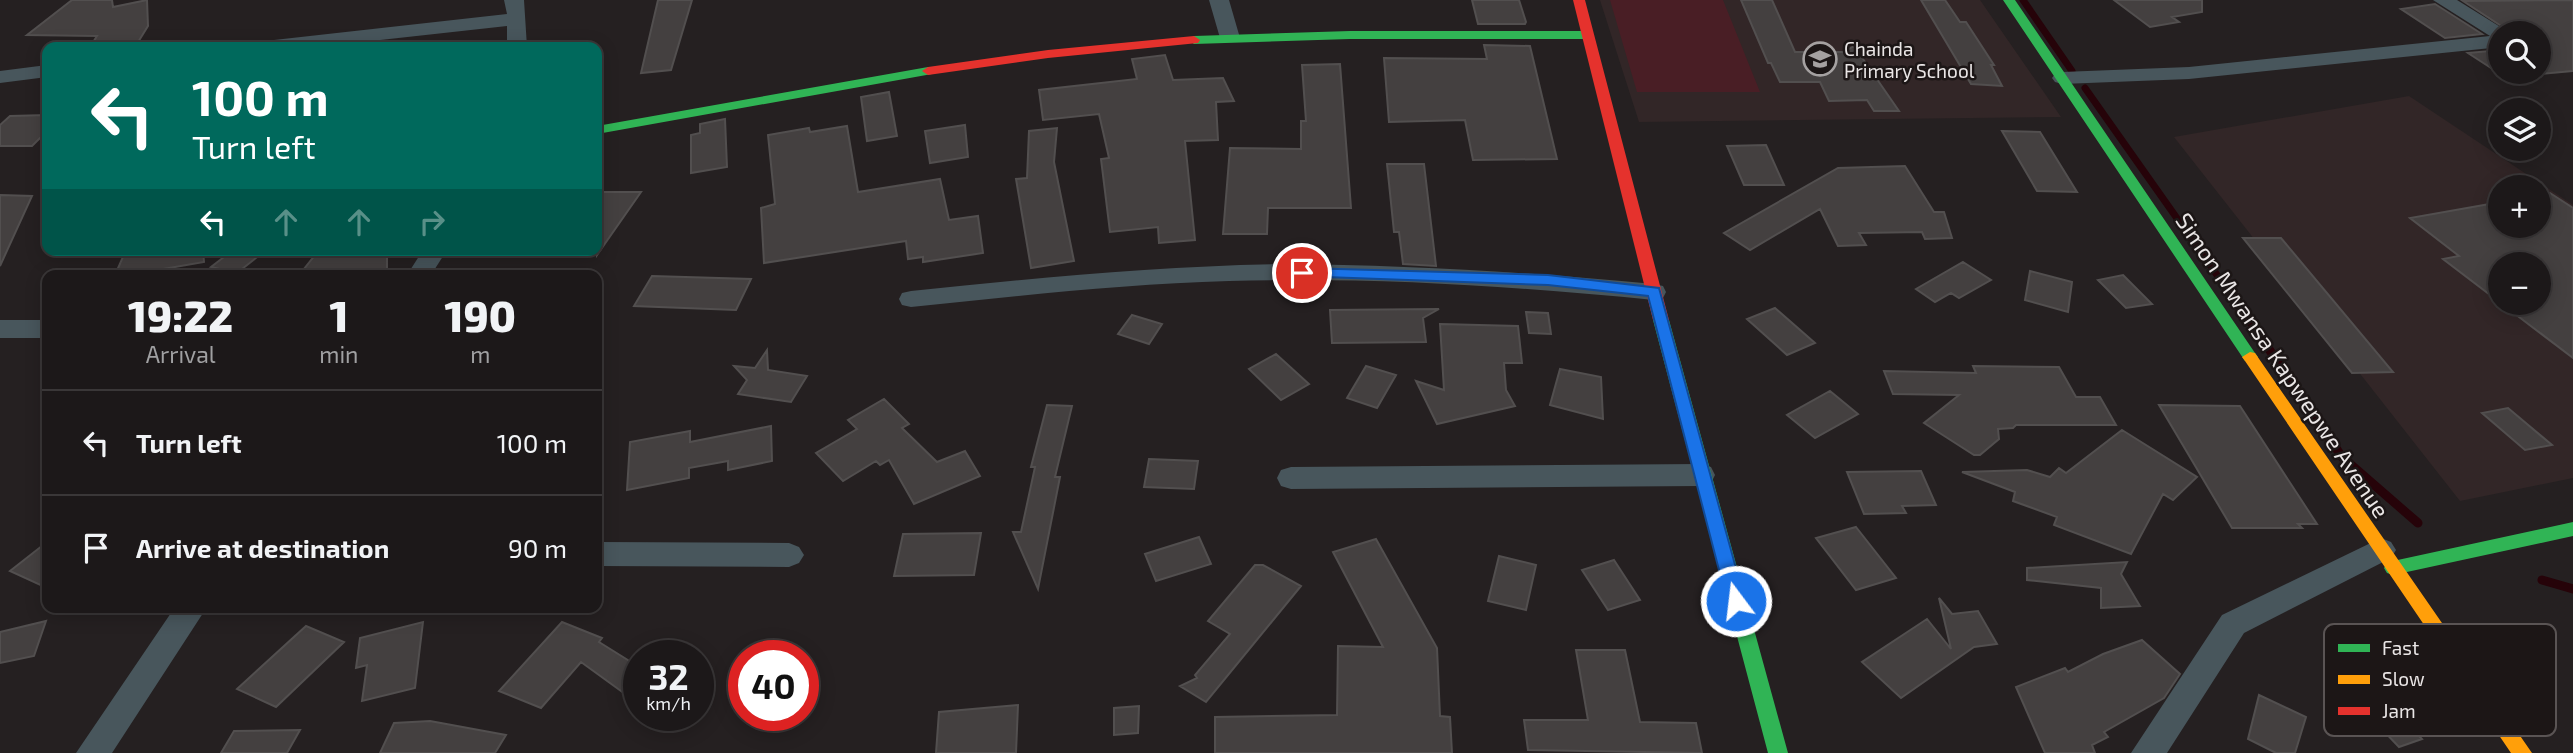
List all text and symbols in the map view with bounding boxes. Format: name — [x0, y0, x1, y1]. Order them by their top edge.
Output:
map controls — [2488, 21, 2551, 315]
button: search — [2488, 21, 2551, 84]
place label: Chainda Primary School — [1844, 37, 1975, 82]
school or university icon: Chainda Primary School — [1801, 40, 1839, 78]
text: 100 m — [192, 67, 329, 126]
icon: left — [77, 70, 168, 161]
button: layers — [2488, 98, 2551, 161]
text: Turn left — [192, 127, 316, 165]
button: + — [2488, 175, 2551, 238]
icon: left — [194, 203, 232, 241]
icon: ahead — [267, 203, 305, 241]
icon: ahead — [340, 203, 378, 241]
icon: right — [413, 203, 451, 241]
street label: Simon Mwansa Kapwepwe Avenue — [2170, 207, 2396, 523]
pin — [1272, 243, 1332, 303]
button: − — [2488, 252, 2551, 315]
icon: arrive — [1283, 254, 1321, 292]
text: 19:22 — [128, 290, 233, 340]
text: 1 — [329, 290, 348, 340]
text: 190 — [445, 290, 516, 340]
text: Arrival — [146, 340, 216, 368]
text: min — [319, 340, 358, 368]
text: m — [470, 340, 490, 368]
icon: left — [77, 424, 115, 462]
text: Turn left — [136, 427, 242, 458]
text: 100 m — [497, 427, 567, 458]
icon: arrive — [77, 529, 115, 567]
text: Arrive at destination — [136, 532, 389, 563]
text: 90 m — [508, 532, 567, 563]
position arrow — [1699, 564, 1773, 638]
legend — [2324, 624, 2556, 736]
text: Fast — [2382, 636, 2419, 659]
speed limit sign: 40 — [728, 640, 819, 731]
text: 32 — [648, 655, 689, 697]
text: Slow — [2382, 667, 2425, 690]
text: km/h — [646, 692, 691, 714]
text: Jam — [2382, 699, 2416, 722]

